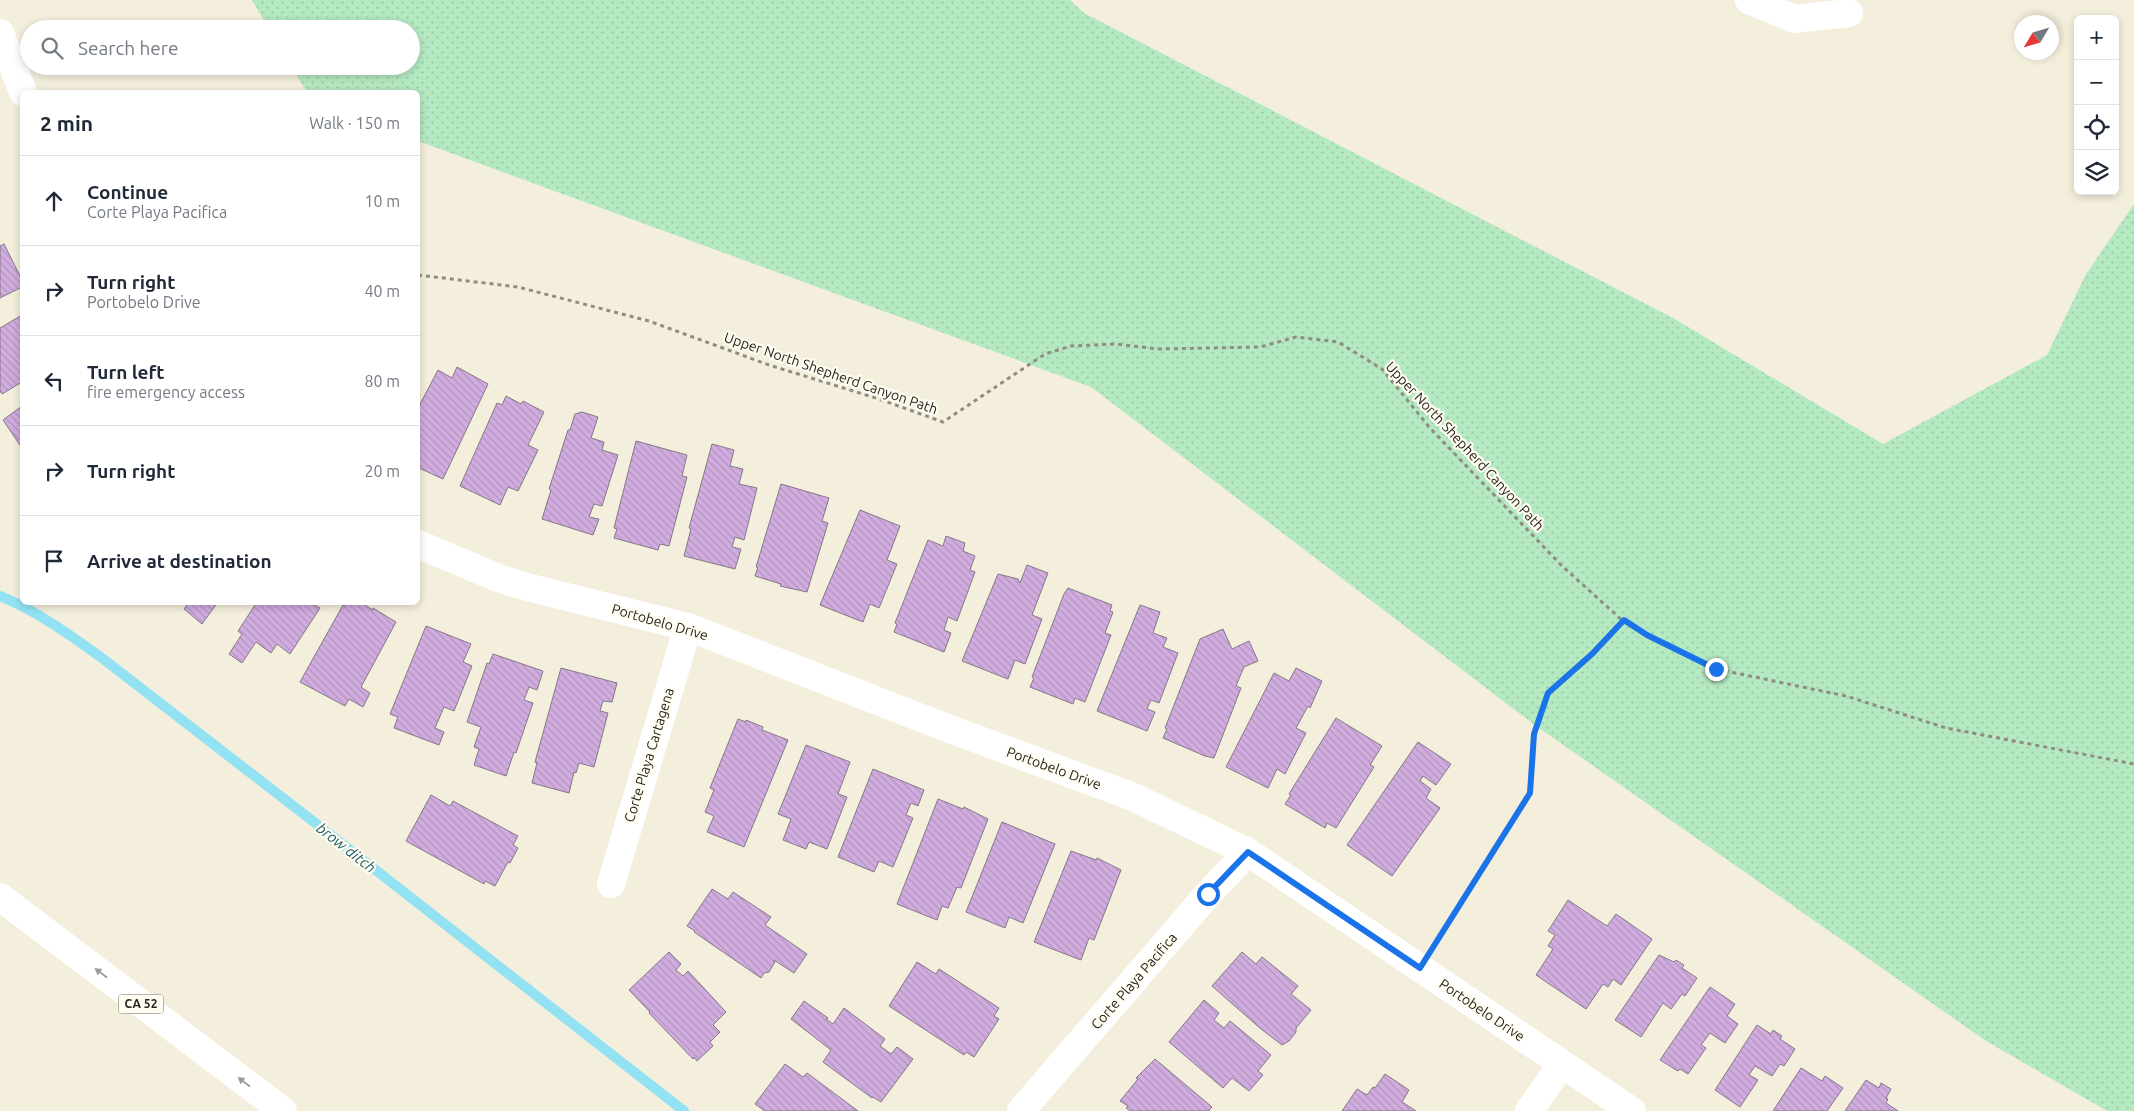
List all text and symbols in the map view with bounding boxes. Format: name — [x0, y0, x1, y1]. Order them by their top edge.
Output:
north arrow — [2014, 15, 2059, 60]
map controls — [2074, 15, 2119, 195]
button: + — [2074, 15, 2119, 60]
search box — [20, 20, 420, 75]
icon: search — [38, 34, 66, 62]
text: Search here — [78, 37, 178, 59]
button: − — [2074, 60, 2119, 105]
button: locate — [2074, 105, 2119, 150]
text: 2 min — [40, 111, 93, 135]
text: Walk · 150 m — [309, 114, 400, 132]
button: layers — [2074, 150, 2119, 195]
text: Continue — [87, 181, 168, 203]
icon: ahead — [40, 187, 68, 215]
text: 10 m — [364, 192, 400, 210]
text: Corte Playa Pacifica — [87, 203, 227, 221]
text: Turn right — [87, 271, 175, 293]
icon: right — [40, 277, 68, 305]
text: 40 m — [364, 282, 400, 300]
text: Portobelo Drive — [87, 293, 201, 311]
street label: Upper North Shepherd Canyon Path — [722, 329, 940, 417]
street label: Upper North Shepherd Canyon Path — [1383, 358, 1547, 534]
text: Turn left — [87, 361, 165, 383]
icon: left — [40, 367, 68, 395]
text: 80 m — [364, 372, 400, 390]
text: fire emergency access — [87, 383, 245, 401]
icon: right — [40, 457, 68, 485]
text: Turn right — [87, 460, 175, 482]
text: 20 m — [364, 462, 400, 480]
icon: arrive — [40, 547, 68, 575]
text: Arrive at destination — [87, 550, 272, 572]
street label: Portobelo Drive — [610, 601, 710, 643]
route end — [1705, 658, 1728, 681]
street label: Corte Playa Cartagena — [621, 686, 677, 824]
street label: Portobelo Drive — [1005, 743, 1103, 793]
water label: brow ditch — [313, 819, 379, 876]
route start — [1197, 883, 1220, 906]
street label: Corte Playa Pacifica — [1088, 929, 1180, 1033]
one-way arrow — [94, 968, 108, 978]
street label: Portobelo Drive — [1436, 976, 1528, 1044]
road number: CA 52 — [118, 994, 164, 1014]
one-way arrow — [238, 1076, 251, 1087]

